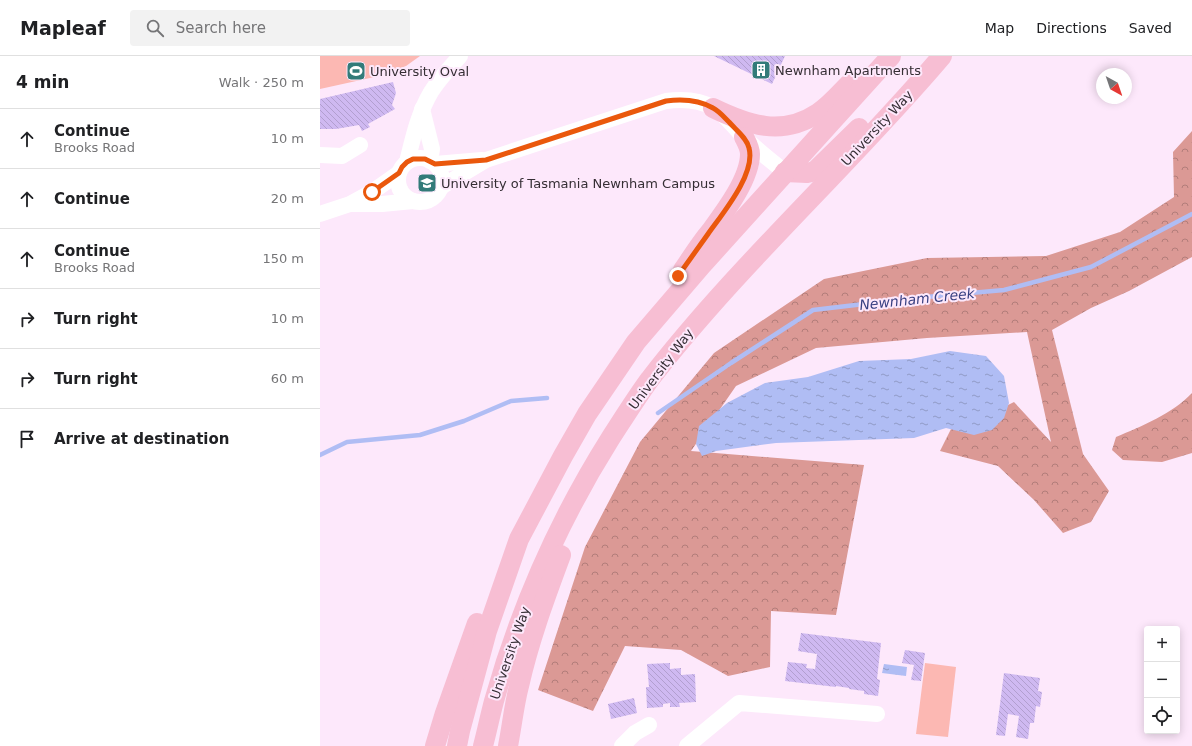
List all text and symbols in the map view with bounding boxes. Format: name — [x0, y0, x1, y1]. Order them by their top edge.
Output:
search box — [130, 10, 410, 46]
text: Mapleaf — [20, 17, 106, 39]
icon: search — [144, 17, 166, 39]
text: Search here — [176, 19, 266, 37]
text: Map — [985, 20, 1014, 36]
text: Directions — [1036, 20, 1107, 36]
text: Saved — [1129, 20, 1172, 36]
building icon: Newnham Apartments — [750, 59, 772, 81]
sports icon: University Oval — [345, 60, 367, 82]
place label: Newnham Apartments — [775, 63, 921, 78]
place label: University Oval — [370, 64, 469, 79]
north arrow — [1096, 68, 1132, 104]
text: 4 min — [16, 72, 69, 92]
text: Walk · 250 m — [219, 75, 304, 90]
street label: University Way — [838, 87, 916, 169]
text: Continue — [54, 122, 130, 140]
icon: ahead — [16, 128, 38, 150]
text: 10 m — [271, 131, 304, 146]
text: Brooks Road — [54, 140, 135, 155]
school or university icon: University of Tasmania Newnham Campus — [416, 172, 438, 194]
place label: University of Tasmania Newnham Campus — [441, 176, 715, 191]
route start — [363, 183, 381, 201]
icon: ahead — [16, 188, 38, 210]
text: Continue — [54, 190, 130, 208]
text: 20 m — [271, 191, 304, 206]
text: Continue — [54, 242, 130, 260]
icon: ahead — [16, 248, 38, 270]
text: 150 m — [262, 251, 304, 266]
text: Brooks Road — [54, 260, 135, 275]
route end — [669, 267, 687, 285]
water label: Newnham Creek — [859, 285, 976, 313]
icon: right — [16, 308, 38, 330]
text: Turn right — [54, 310, 138, 328]
text: 10 m — [271, 311, 304, 326]
street label: University Way — [626, 325, 696, 412]
icon: right — [16, 368, 38, 390]
text: Turn right — [54, 370, 138, 388]
text: 60 m — [271, 371, 304, 386]
icon: arrive — [16, 428, 38, 450]
text: Arrive at destination — [54, 430, 229, 448]
street label: University Way — [487, 604, 533, 701]
map controls — [1144, 626, 1180, 734]
button: + — [1144, 626, 1180, 662]
button: − — [1144, 662, 1180, 698]
button: locate — [1144, 698, 1180, 734]

